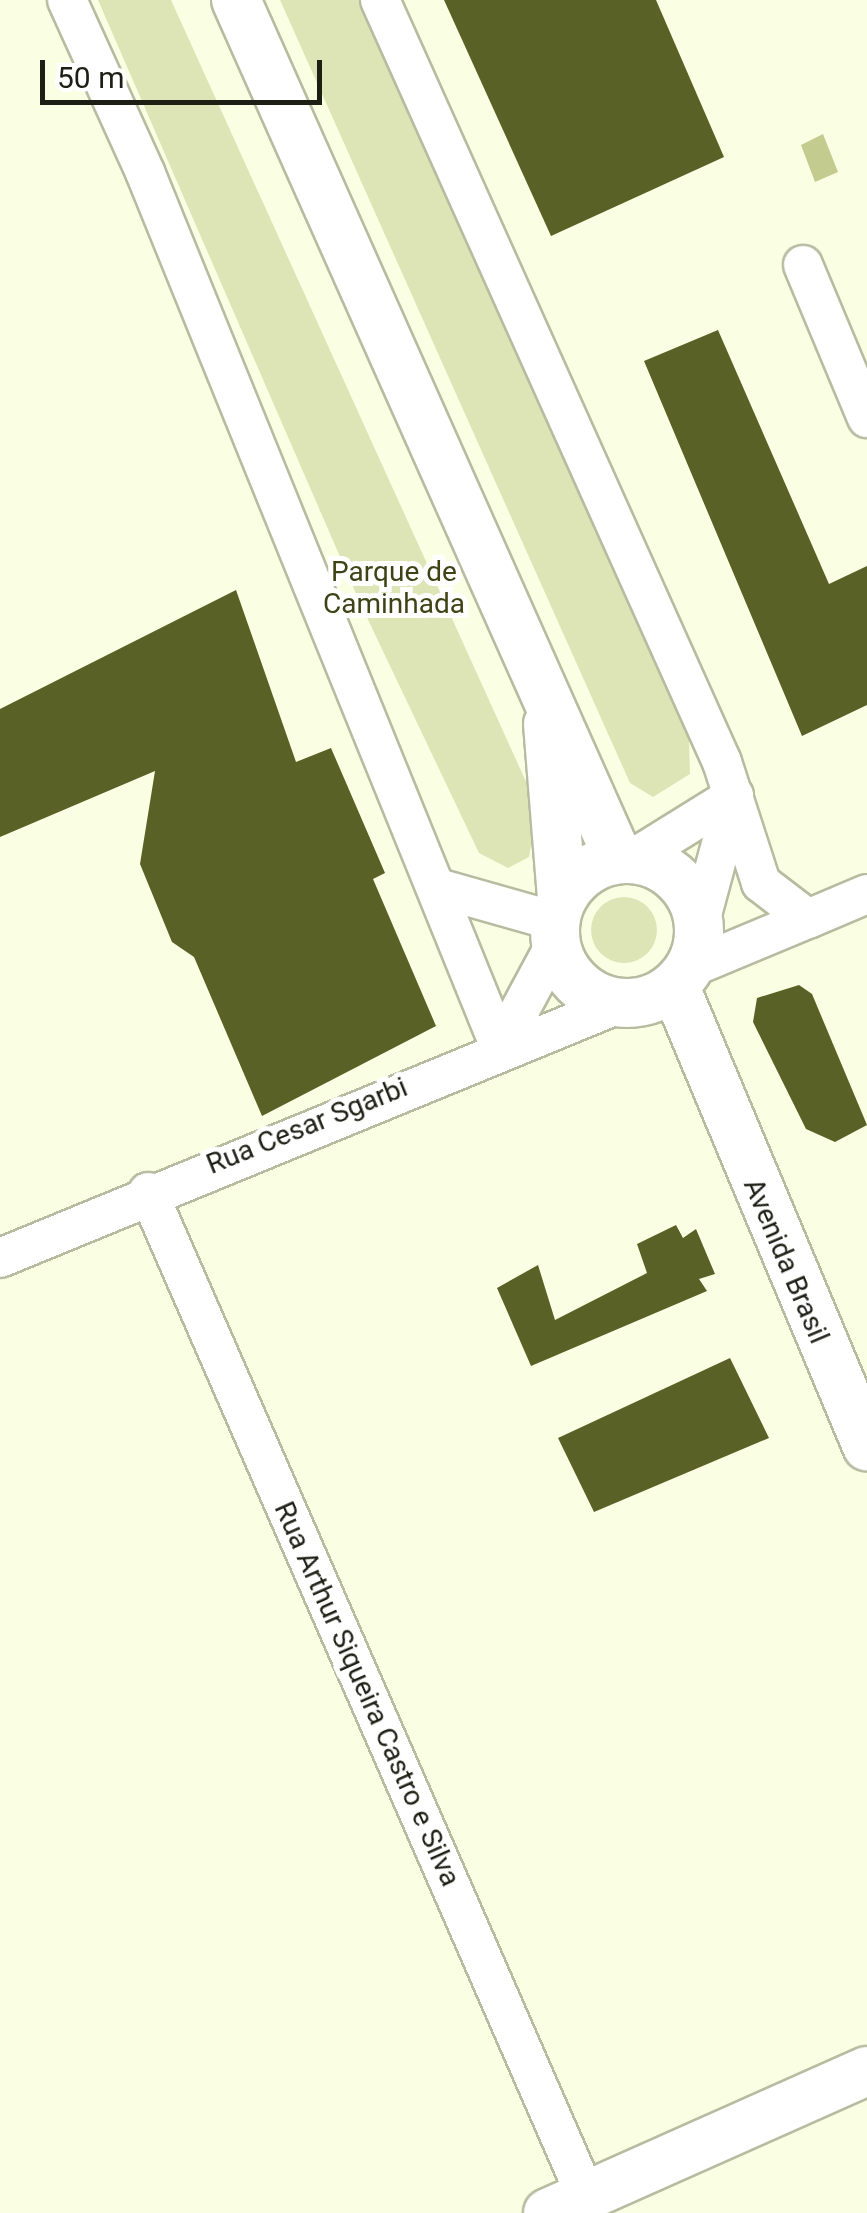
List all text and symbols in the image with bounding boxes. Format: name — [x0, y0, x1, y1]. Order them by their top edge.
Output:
scale bar — [45, 40, 328, 102]
text: 50 m — [57, 60, 124, 95]
park label: Parque de Caminhada — [323, 555, 465, 621]
street label: Rua Cesar Sgarbi — [202, 1070, 412, 1182]
street label: Avenida Brasil — [736, 1174, 836, 1348]
street label: Rua Arthur Siqueira Castro e Silva — [267, 1497, 467, 1891]

